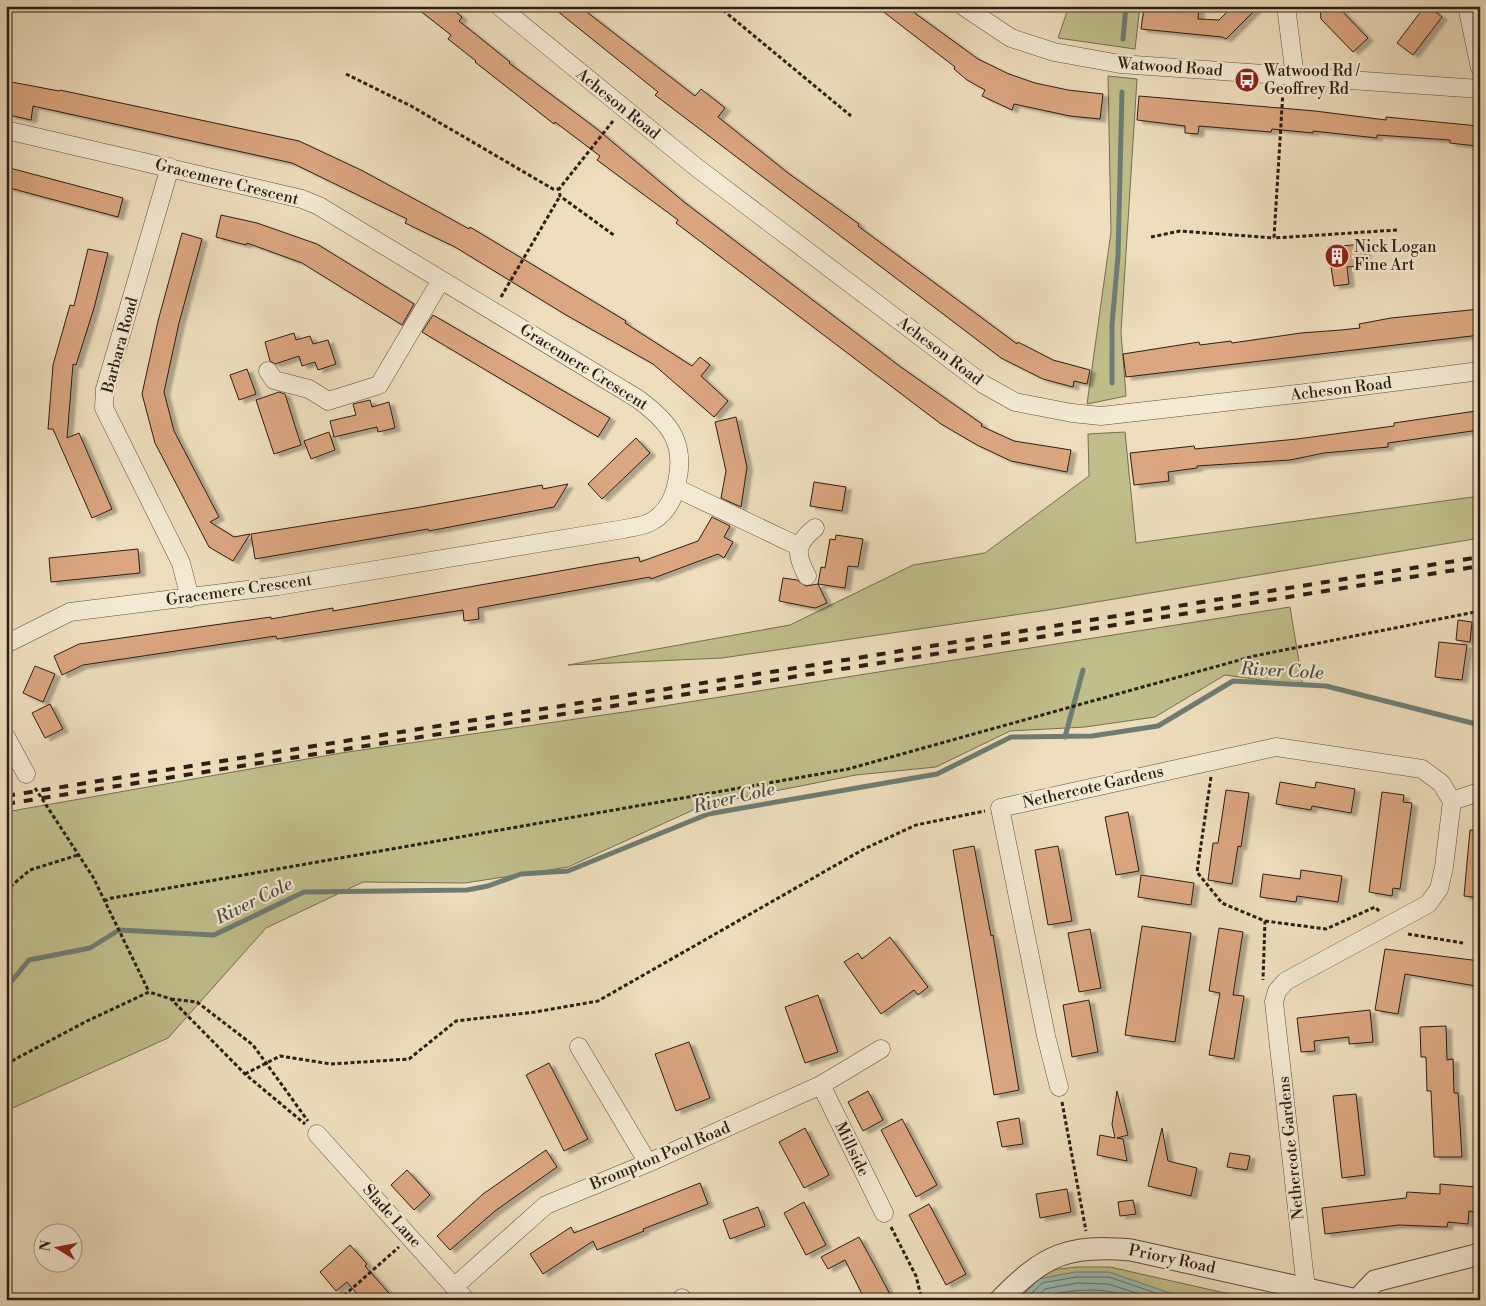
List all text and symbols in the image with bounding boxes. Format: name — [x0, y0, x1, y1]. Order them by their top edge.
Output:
street label: Watwood Road — [1116, 53, 1223, 81]
place label: Watwood Rd / Geoffrey Rd — [1263, 61, 1360, 99]
street label: Acheson Road — [571, 63, 664, 144]
bus stop icon: Watwood Rd / Geoffrey Rd — [1234, 67, 1260, 93]
street label: Gracemere Crescent — [153, 154, 301, 210]
place label: Nick Logan Fine Art — [1354, 237, 1437, 275]
building icon: Nick Logan Fine Art — [1324, 243, 1350, 269]
street label: Barbara Road — [97, 295, 142, 396]
street label: Acheson Road — [892, 312, 987, 390]
street label: Gracemere Crescent — [516, 319, 652, 415]
street label: Acheson Road — [1288, 373, 1393, 405]
street label: Gracemere Crescent — [165, 570, 314, 610]
water label: River Cole — [1239, 657, 1325, 685]
street label: Nethercote Gardens — [1020, 761, 1166, 813]
water label: River Cole — [690, 777, 778, 819]
water label: River Cole — [211, 872, 297, 930]
street label: Nethercote Gardens — [1274, 1075, 1308, 1221]
street label: Brompton Pool Road — [586, 1117, 733, 1195]
street label: Millside — [830, 1118, 874, 1180]
street label: Slade Lane — [358, 1180, 426, 1252]
north arrow — [32, 1224, 82, 1274]
text: N — [36, 1239, 56, 1253]
street label: Priory Road — [1127, 1240, 1217, 1278]

